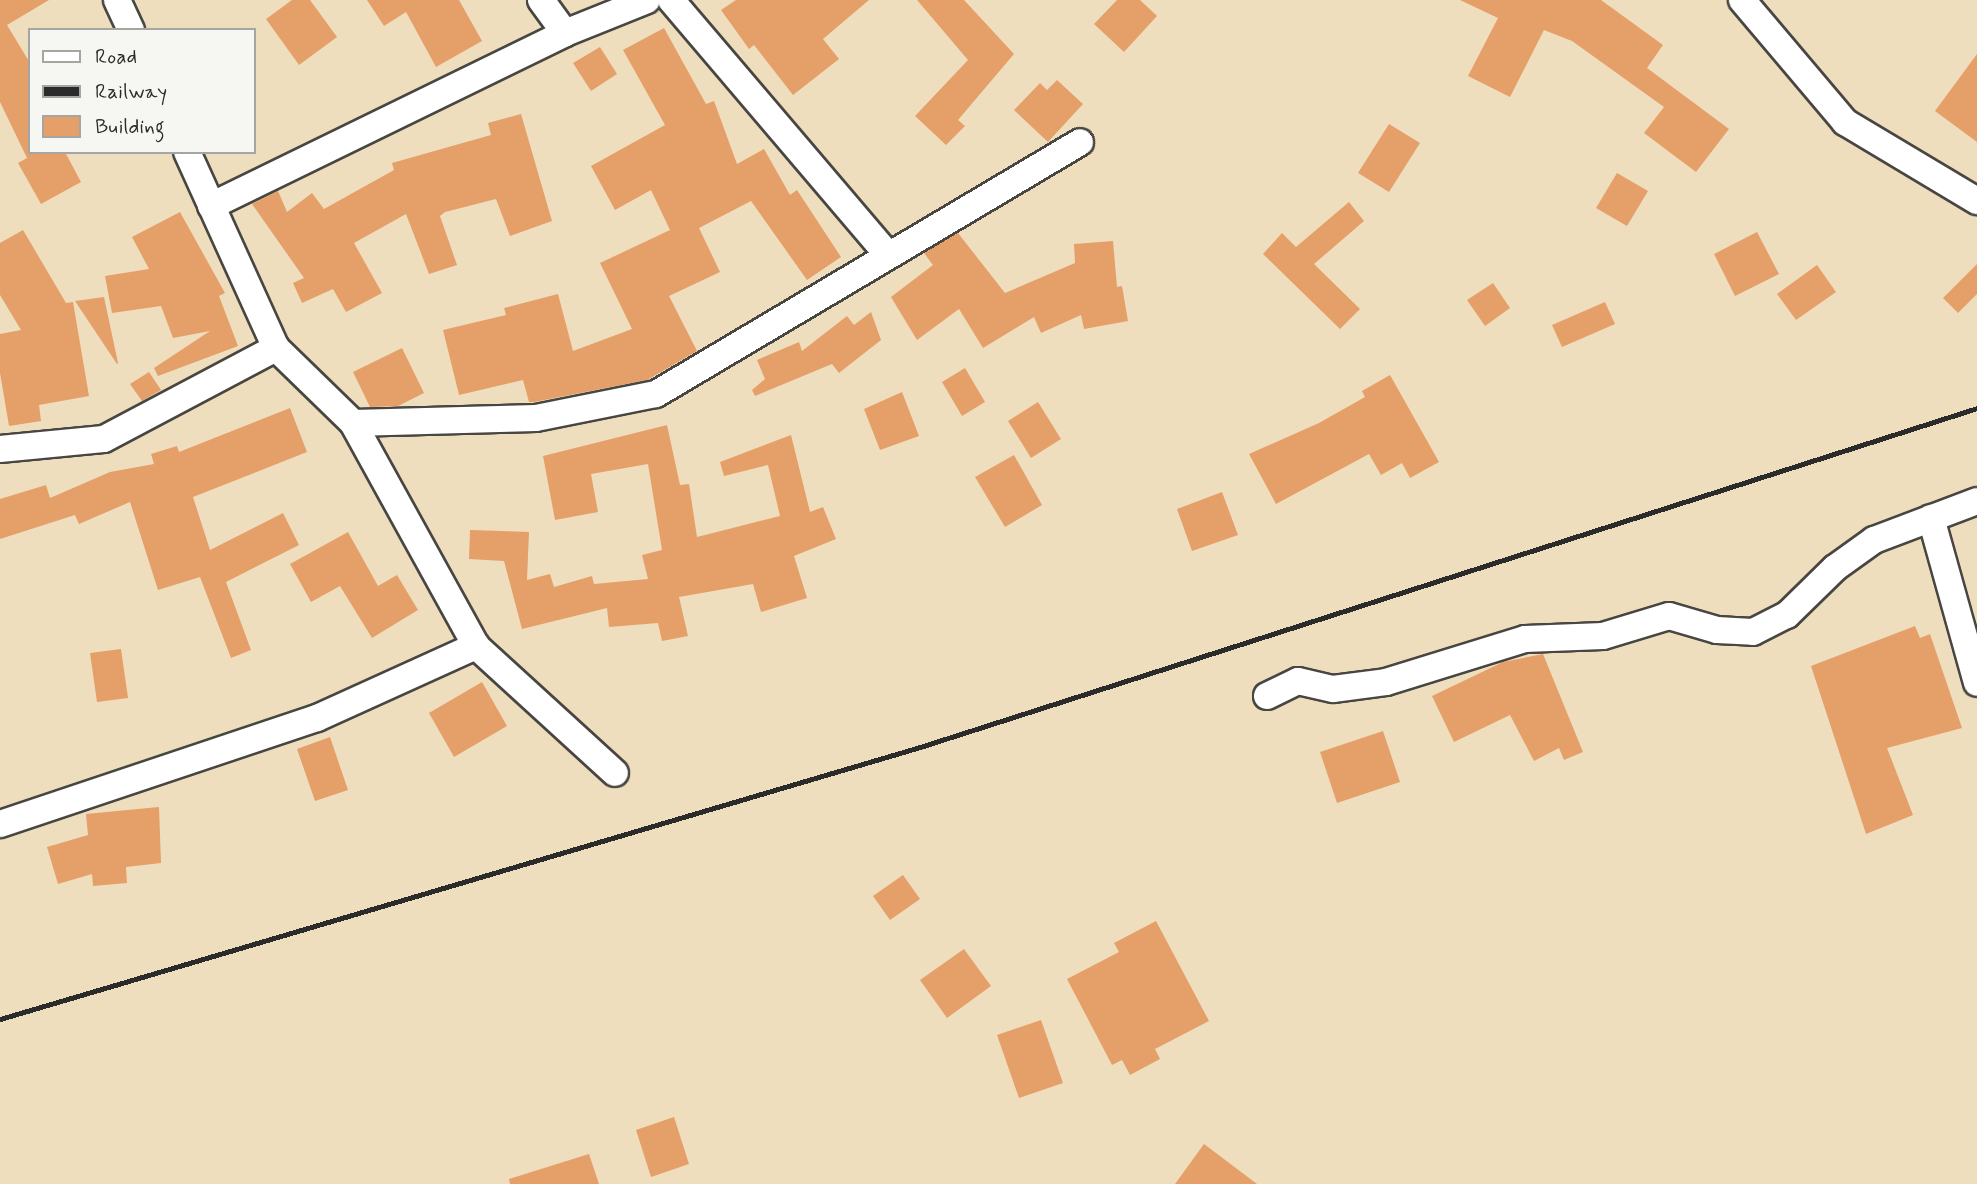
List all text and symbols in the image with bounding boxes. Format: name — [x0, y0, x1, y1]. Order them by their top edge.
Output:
legend — [28, 28, 256, 154]
text: Road — [95, 43, 137, 71]
text: Railway — [95, 78, 167, 106]
text: Building — [95, 113, 165, 141]

